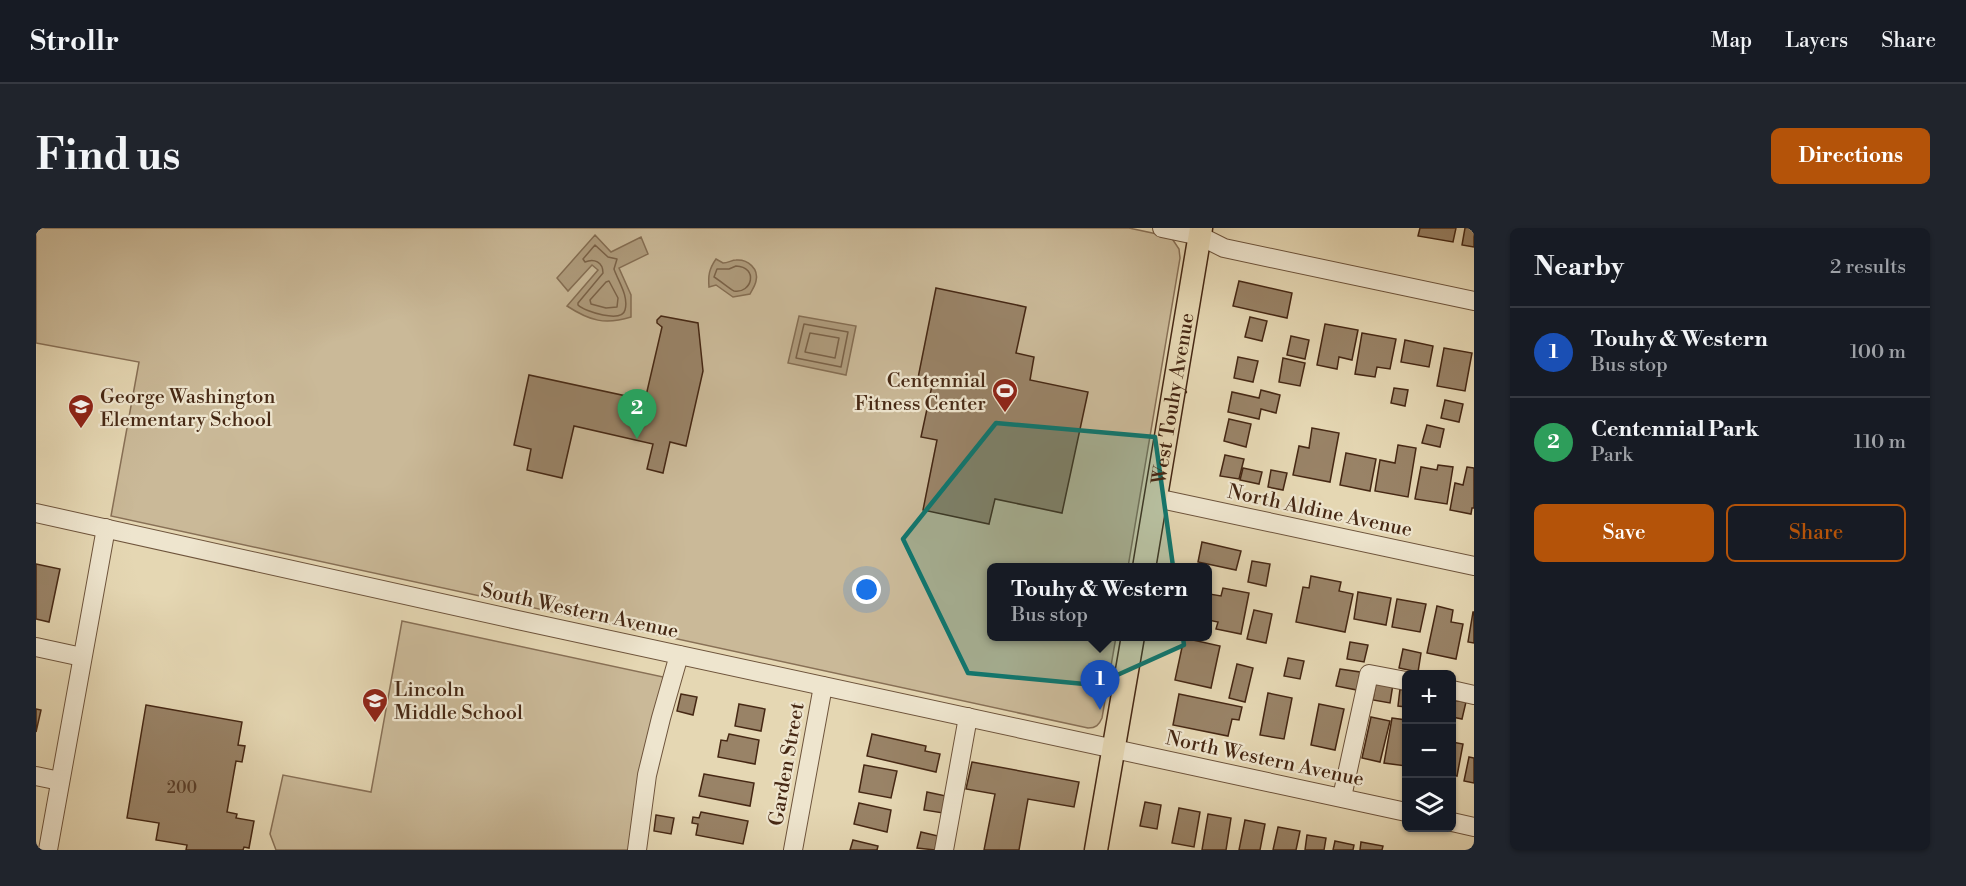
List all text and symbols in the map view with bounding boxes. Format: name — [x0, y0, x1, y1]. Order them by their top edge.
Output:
text: Strollr — [30, 24, 119, 59]
text: Map — [1711, 28, 1752, 54]
text: Layers — [1785, 28, 1848, 54]
text: Share — [1881, 28, 1936, 54]
button: Directions — [1771, 128, 1930, 184]
text: Find us — [36, 130, 180, 183]
text: Nearby — [1534, 251, 1624, 283]
text: 2 results — [1830, 255, 1906, 280]
street label: West Touhy Avenue — [1147, 311, 1201, 487]
text: Touhy & Western — [1591, 326, 1768, 353]
text: 1 — [1549, 340, 1558, 365]
text: 100 m — [1850, 340, 1906, 365]
text: Bus stop — [1591, 353, 1668, 378]
place label: Centennial Fitness Center — [855, 369, 986, 417]
sports icon: Centennial Fitness Center — [990, 376, 1020, 414]
place label: George Washington Elementary School — [100, 385, 276, 433]
pin: 2 — [618, 390, 656, 439]
school or university icon: George Washington Elementary School — [66, 392, 96, 430]
text: Centennial Park — [1591, 416, 1759, 443]
text: 2 — [1547, 430, 1560, 455]
text: 110 m — [1854, 430, 1906, 455]
text: Park — [1591, 443, 1633, 468]
street label: North Aldine Avenue — [1225, 480, 1414, 543]
button: Save — [1534, 504, 1714, 562]
button: Share — [1726, 504, 1906, 562]
popup — [987, 563, 1212, 641]
your location — [852, 575, 881, 604]
text: Touhy & Western — [1011, 576, 1188, 603]
street label: South Western Avenue — [479, 578, 681, 645]
text: Bus stop — [1011, 603, 1088, 628]
pin: 1 — [1080, 660, 1120, 710]
map controls — [1402, 670, 1456, 832]
button: + — [1402, 670, 1456, 724]
place label: Lincoln Middle School — [394, 678, 523, 726]
school or university icon: Lincoln Middle School — [360, 686, 390, 724]
street label: Garden Street — [764, 700, 811, 828]
button: − — [1402, 724, 1456, 778]
street label: North Western Avenue — [1163, 726, 1366, 793]
house number: 200 — [167, 778, 197, 798]
button: layers — [1402, 778, 1456, 832]

